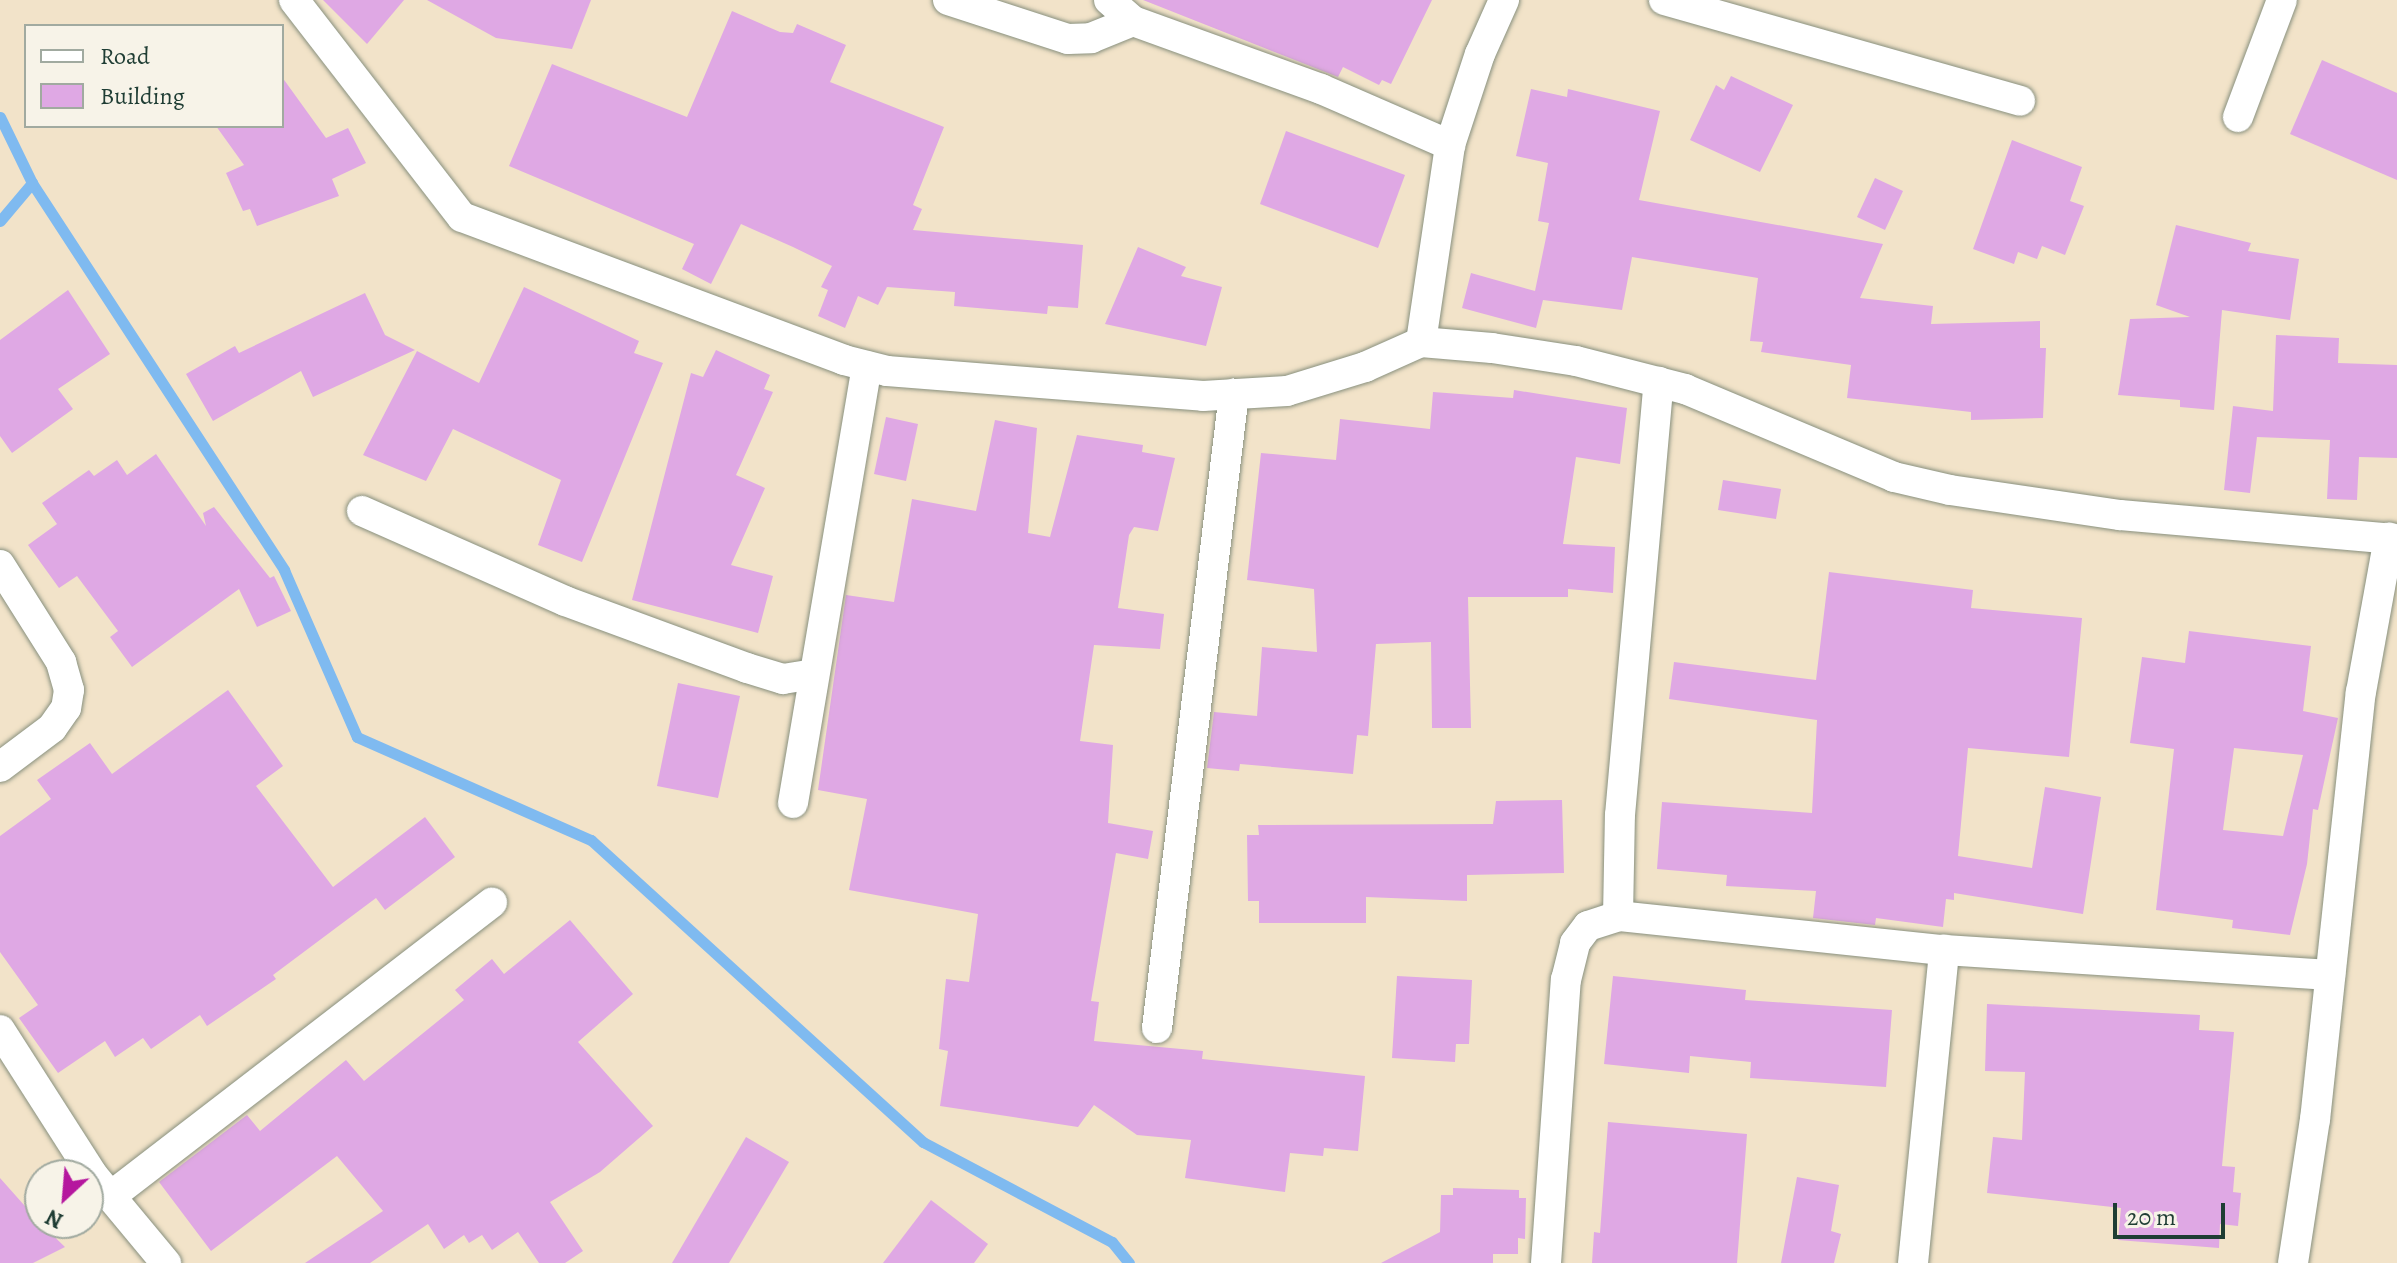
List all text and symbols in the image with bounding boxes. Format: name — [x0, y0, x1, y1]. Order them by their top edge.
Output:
legend — [24, 24, 284, 128]
text: Road — [100, 40, 150, 72]
text: Building — [100, 80, 185, 112]
north arrow — [24, 1159, 104, 1239]
scale bar — [2117, 1187, 2229, 1237]
text: 20 m — [2127, 1201, 2176, 1233]
text: N — [41, 1202, 68, 1236]

